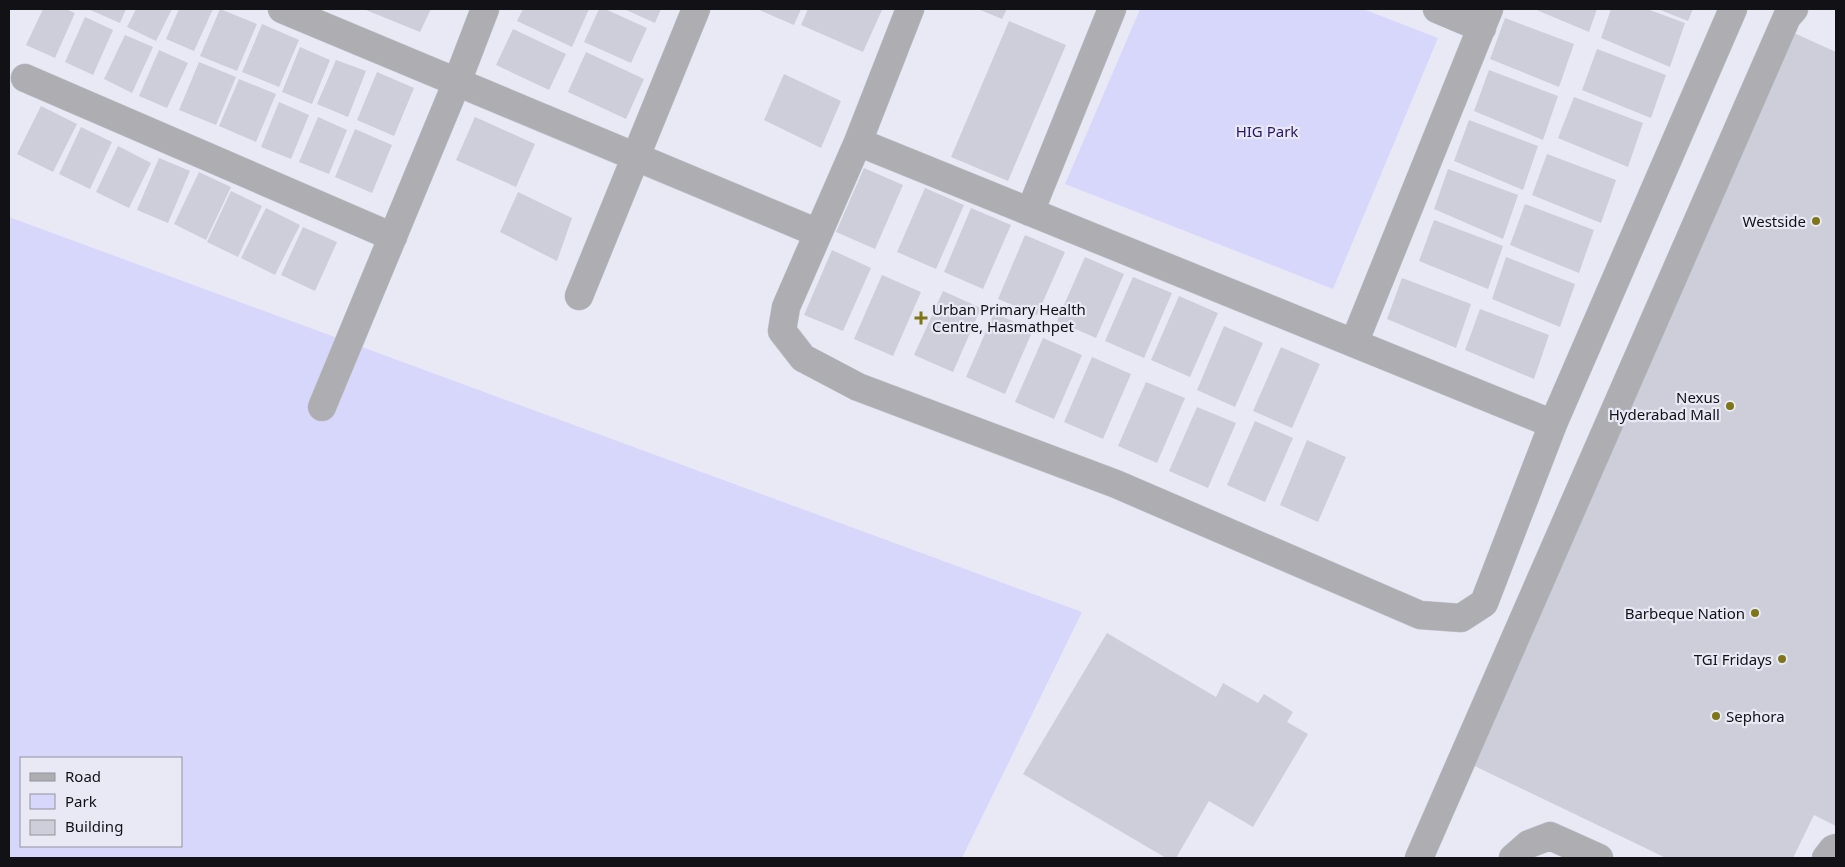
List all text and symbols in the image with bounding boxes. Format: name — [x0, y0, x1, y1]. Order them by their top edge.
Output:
park label: HIG Park — [1236, 121, 1298, 141]
place label: Westside — [1743, 211, 1806, 231]
marker: Westside — [1810, 215, 1822, 227]
place label: Urban Primary Health Centre, Hasmathpet — [932, 299, 1086, 336]
marker: Urban Primary Health Centre, Hasmathpet — [914, 311, 928, 325]
place label: Nexus Hyderabad Mall — [1609, 387, 1720, 424]
marker: Nexus Hyderabad Mall — [1724, 400, 1736, 412]
place label: Barbeque Nation — [1625, 603, 1745, 623]
marker: Barbeque Nation — [1749, 607, 1761, 619]
place label: TGI Fridays — [1694, 649, 1772, 669]
marker: TGI Fridays — [1776, 653, 1788, 665]
place label: Sephora — [1726, 706, 1785, 726]
marker: Sephora — [1710, 710, 1722, 722]
legend — [20, 757, 182, 847]
text: Road — [65, 766, 101, 786]
text: Park — [65, 791, 97, 811]
text: Building — [65, 816, 123, 836]

